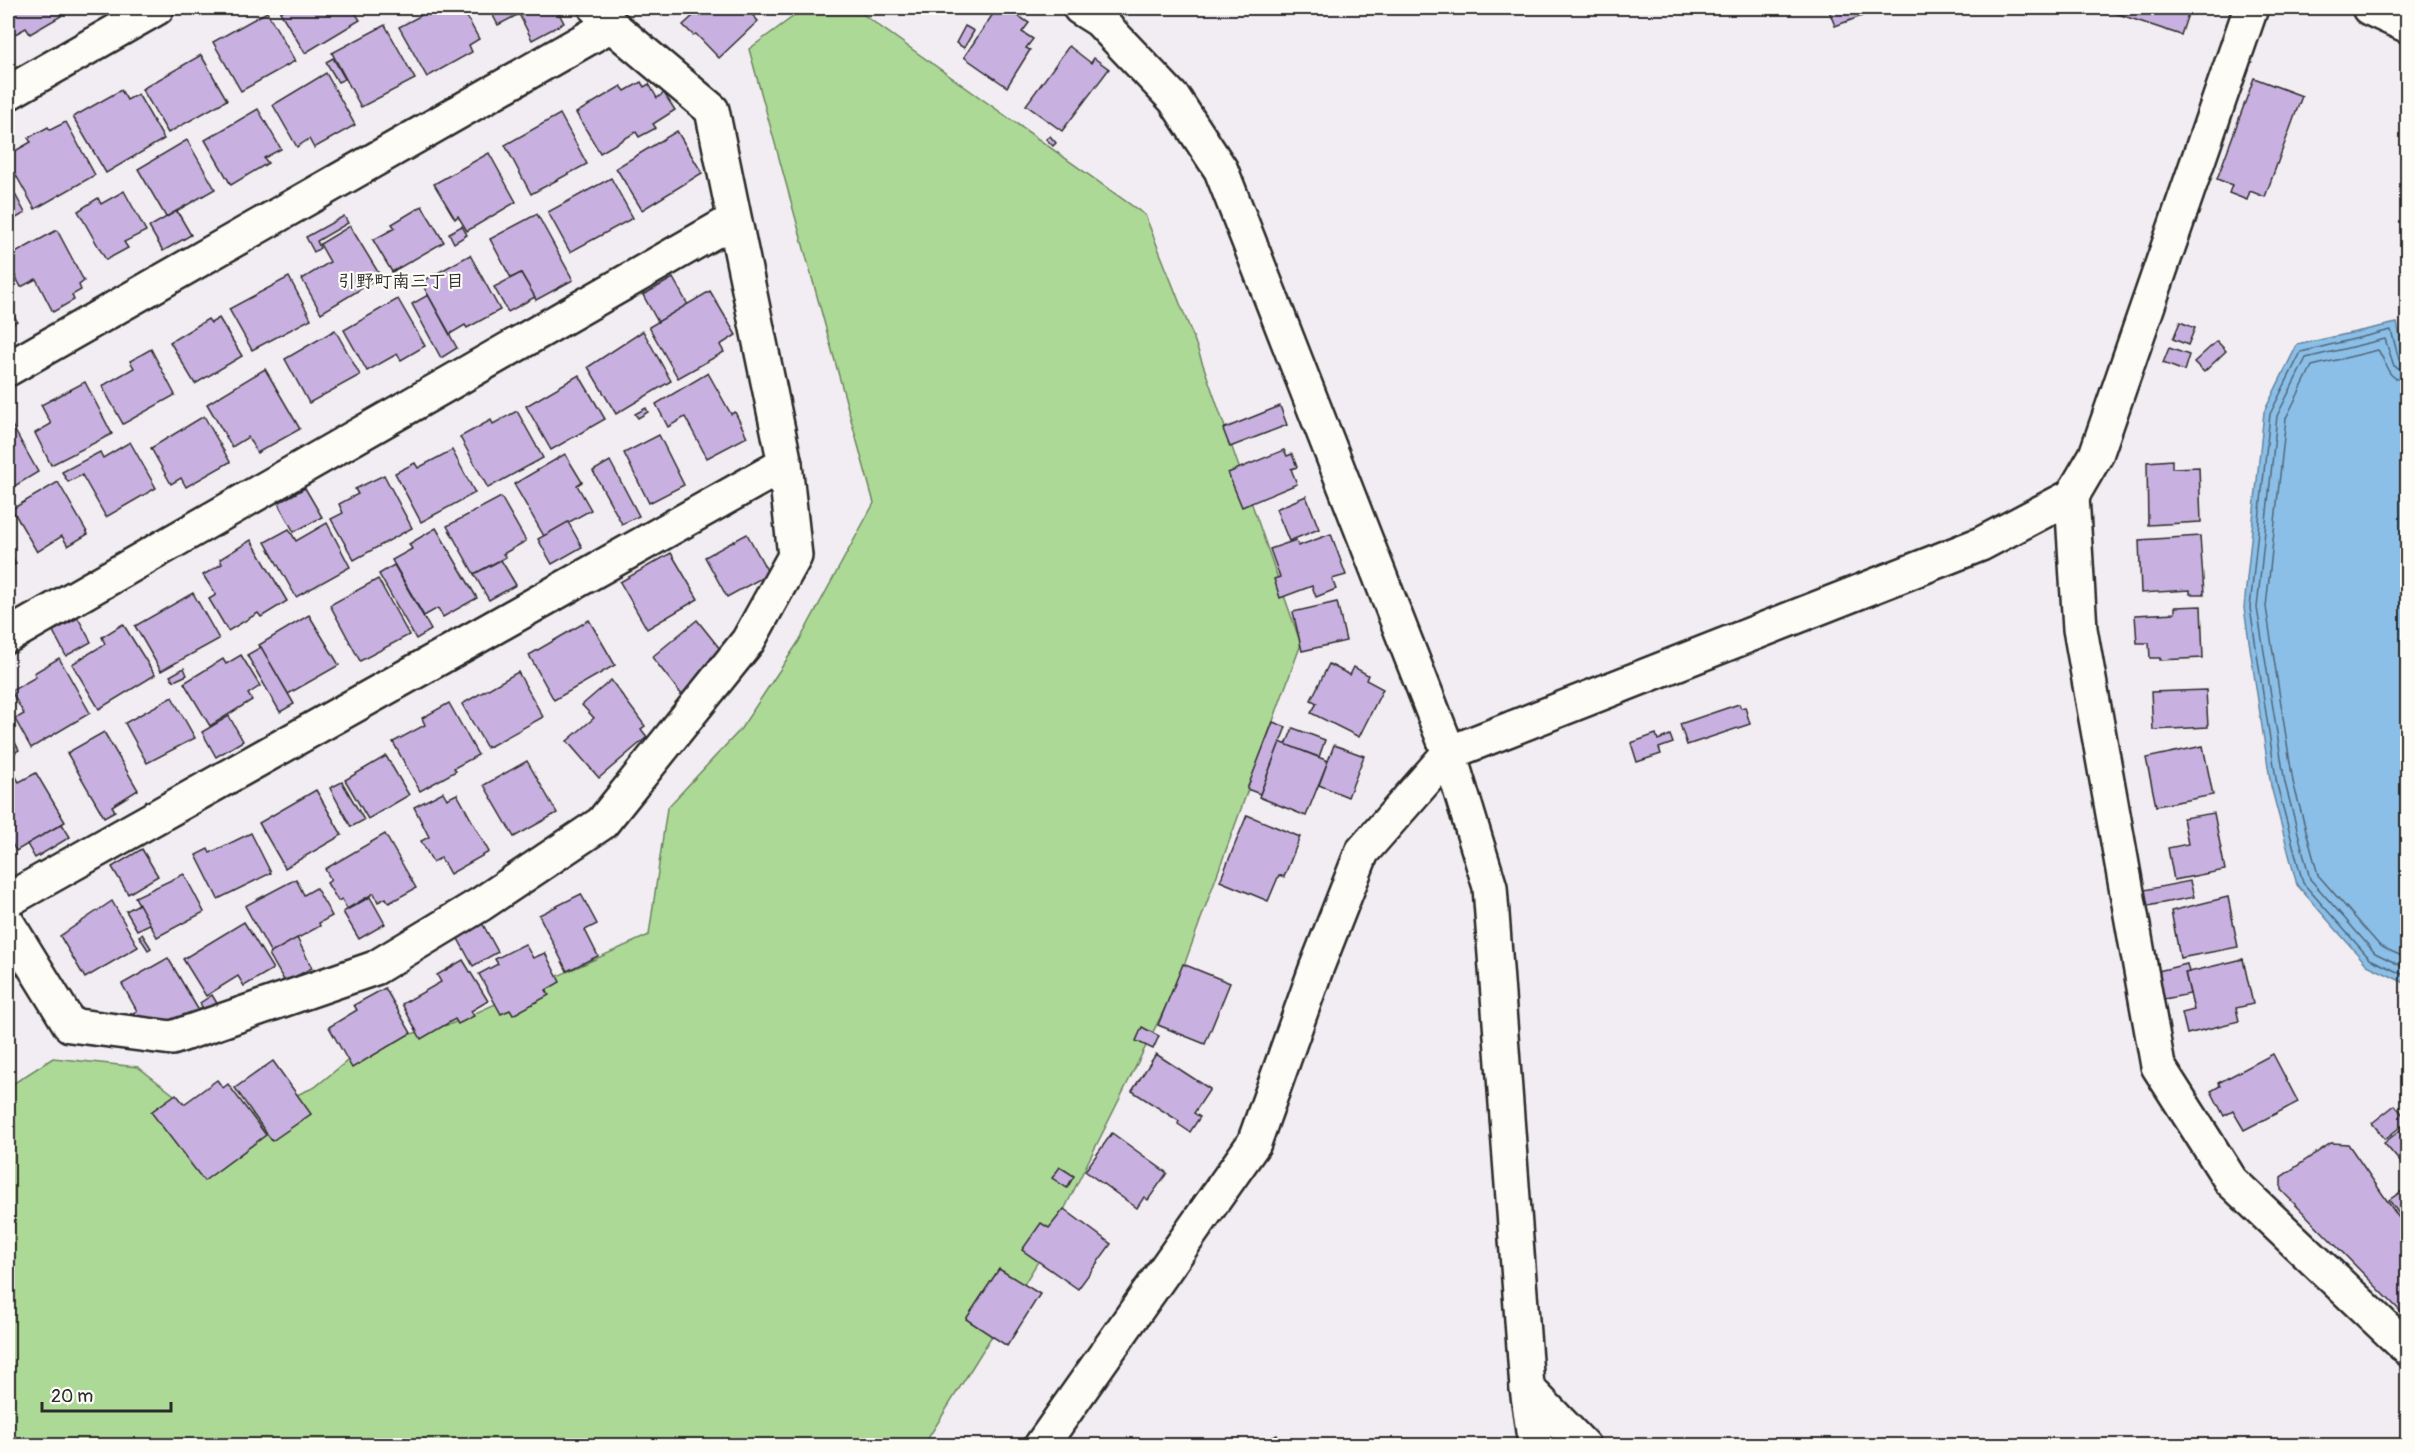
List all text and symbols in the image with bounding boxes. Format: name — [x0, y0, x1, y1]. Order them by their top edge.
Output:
district label: 引野町南三丁目 — [338, 270, 464, 293]
scale bar — [42, 1375, 171, 1413]
text: 20 m — [51, 1385, 93, 1408]

